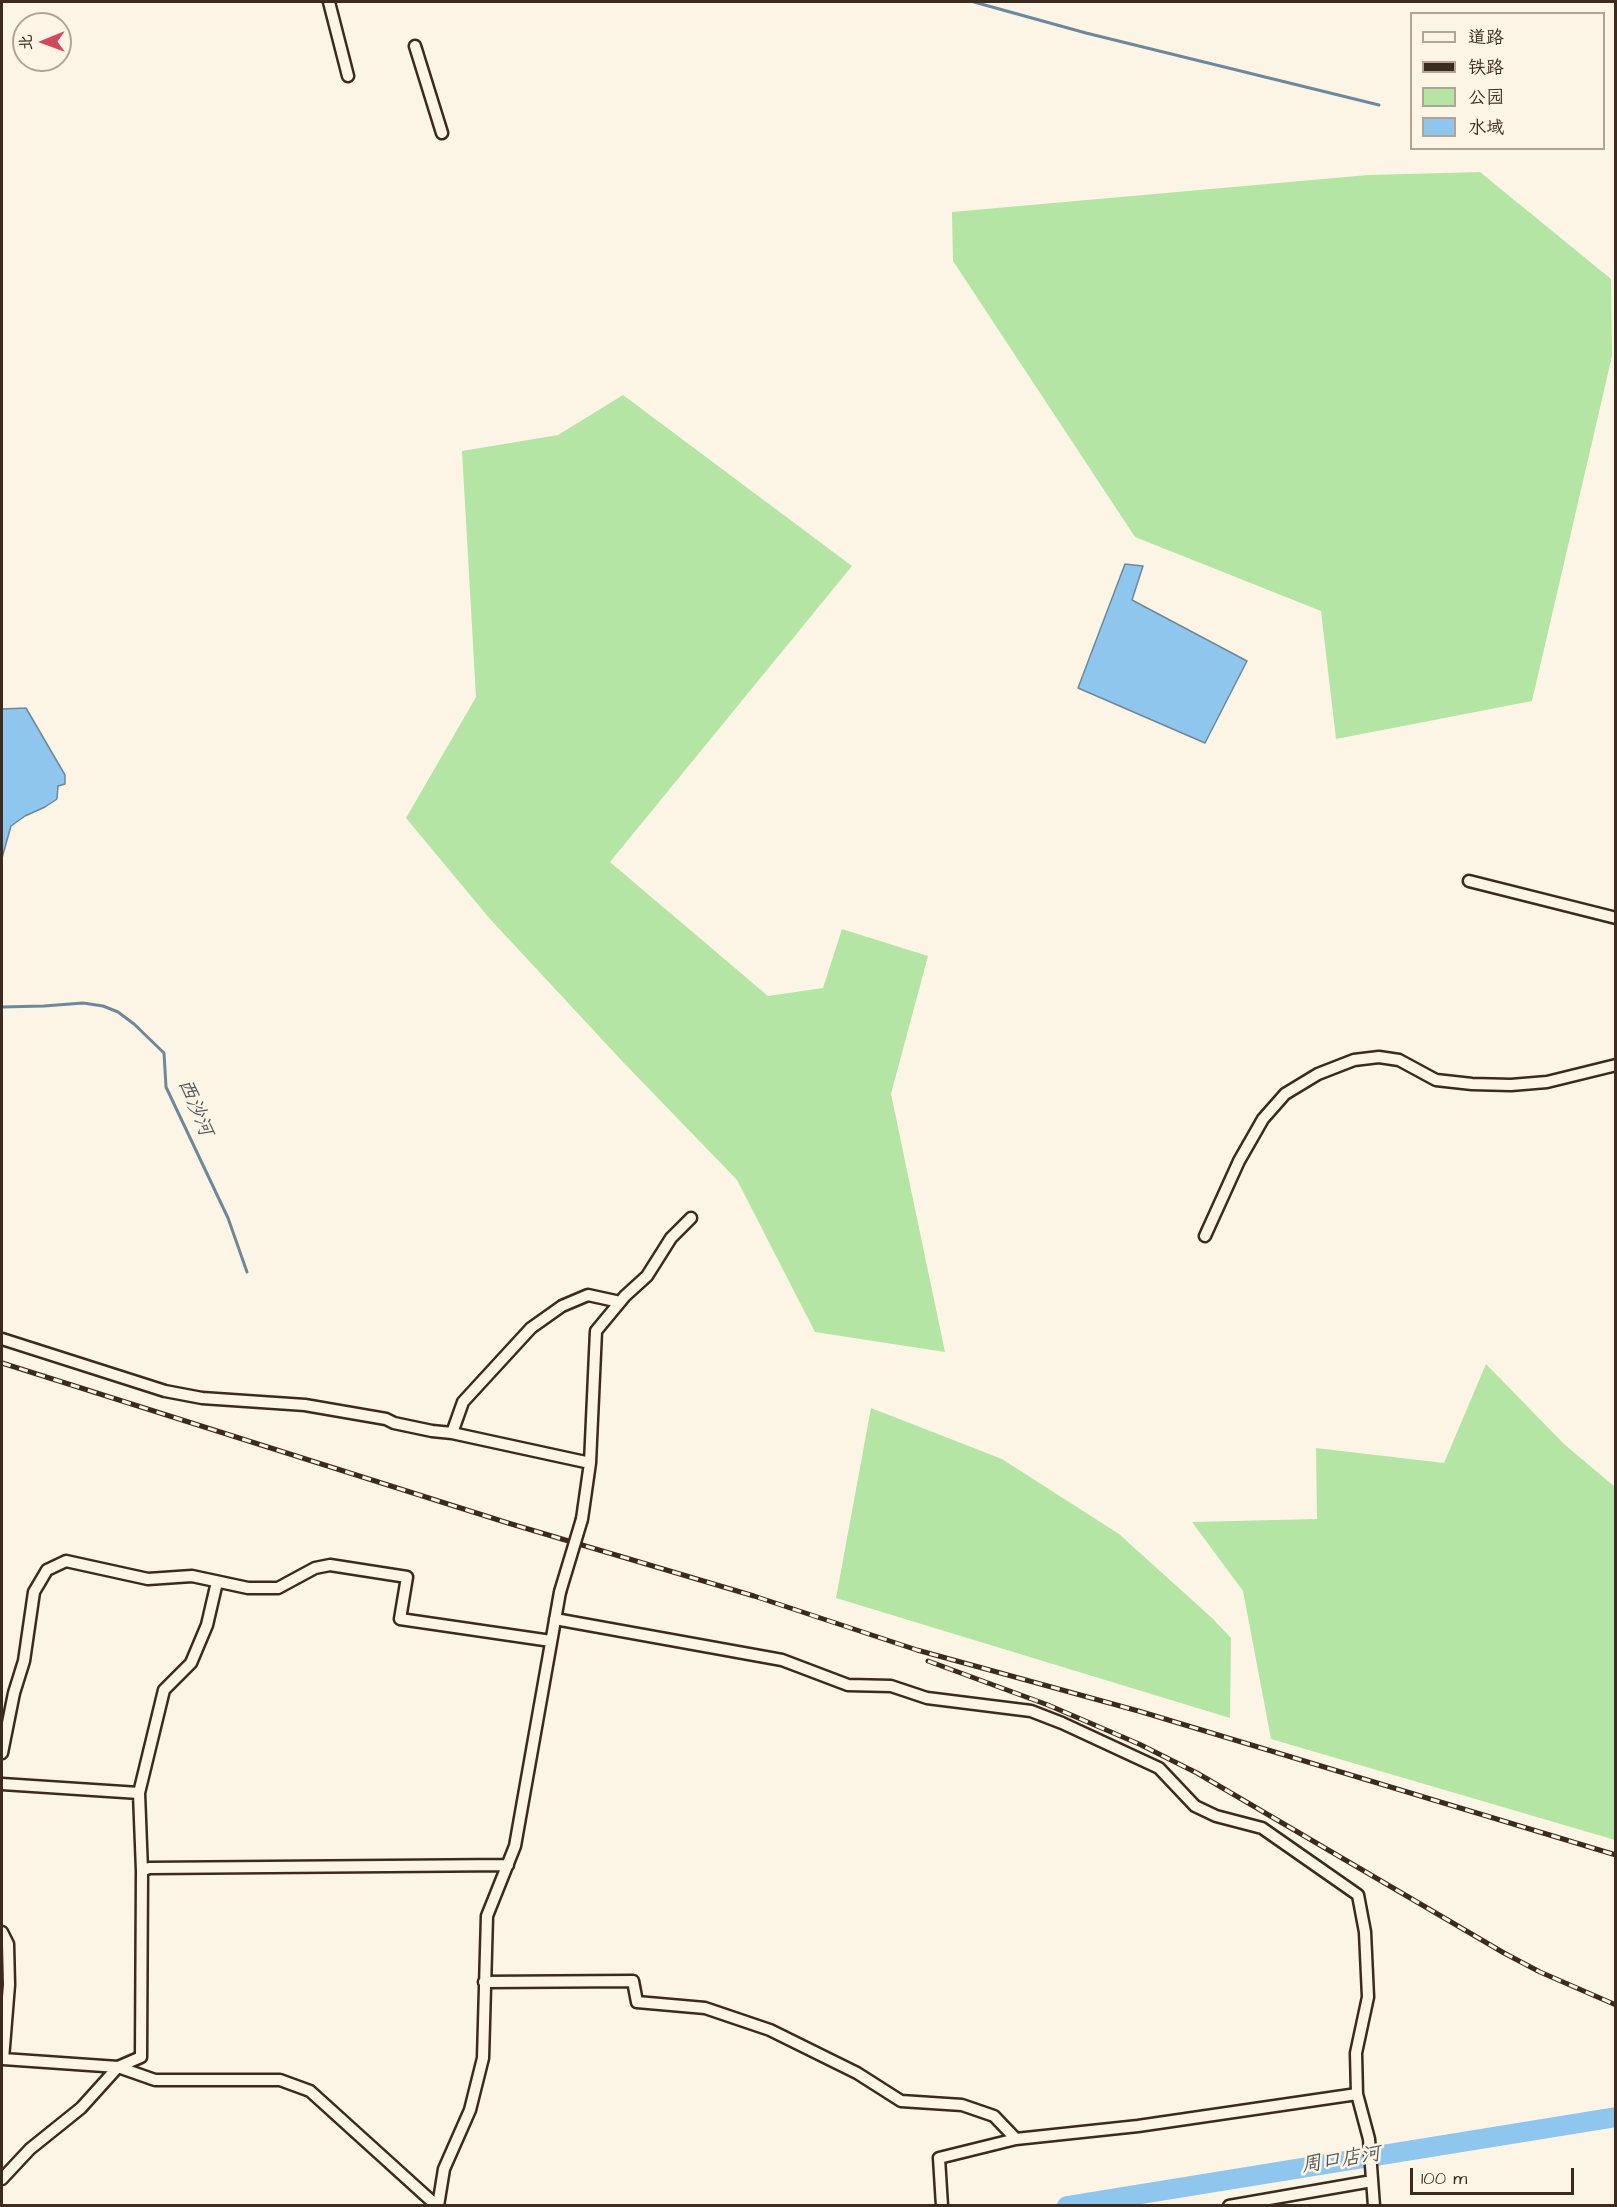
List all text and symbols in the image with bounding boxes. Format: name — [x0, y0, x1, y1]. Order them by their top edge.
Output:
north arrow — [12, 12, 72, 72]
legend — [1410, 12, 1605, 150]
text: 道路 — [1468, 25, 1504, 50]
text: 北 — [15, 34, 37, 50]
text: 铁路 — [1468, 55, 1504, 80]
text: 公园 — [1468, 85, 1504, 110]
text: 水域 — [1468, 115, 1504, 140]
water label: 西沙河 — [171, 1076, 217, 1140]
water label: 周口店河 — [1300, 2143, 1382, 2179]
scale bar — [1413, 2156, 1576, 2194]
text: 100 m — [1421, 2166, 1467, 2191]

